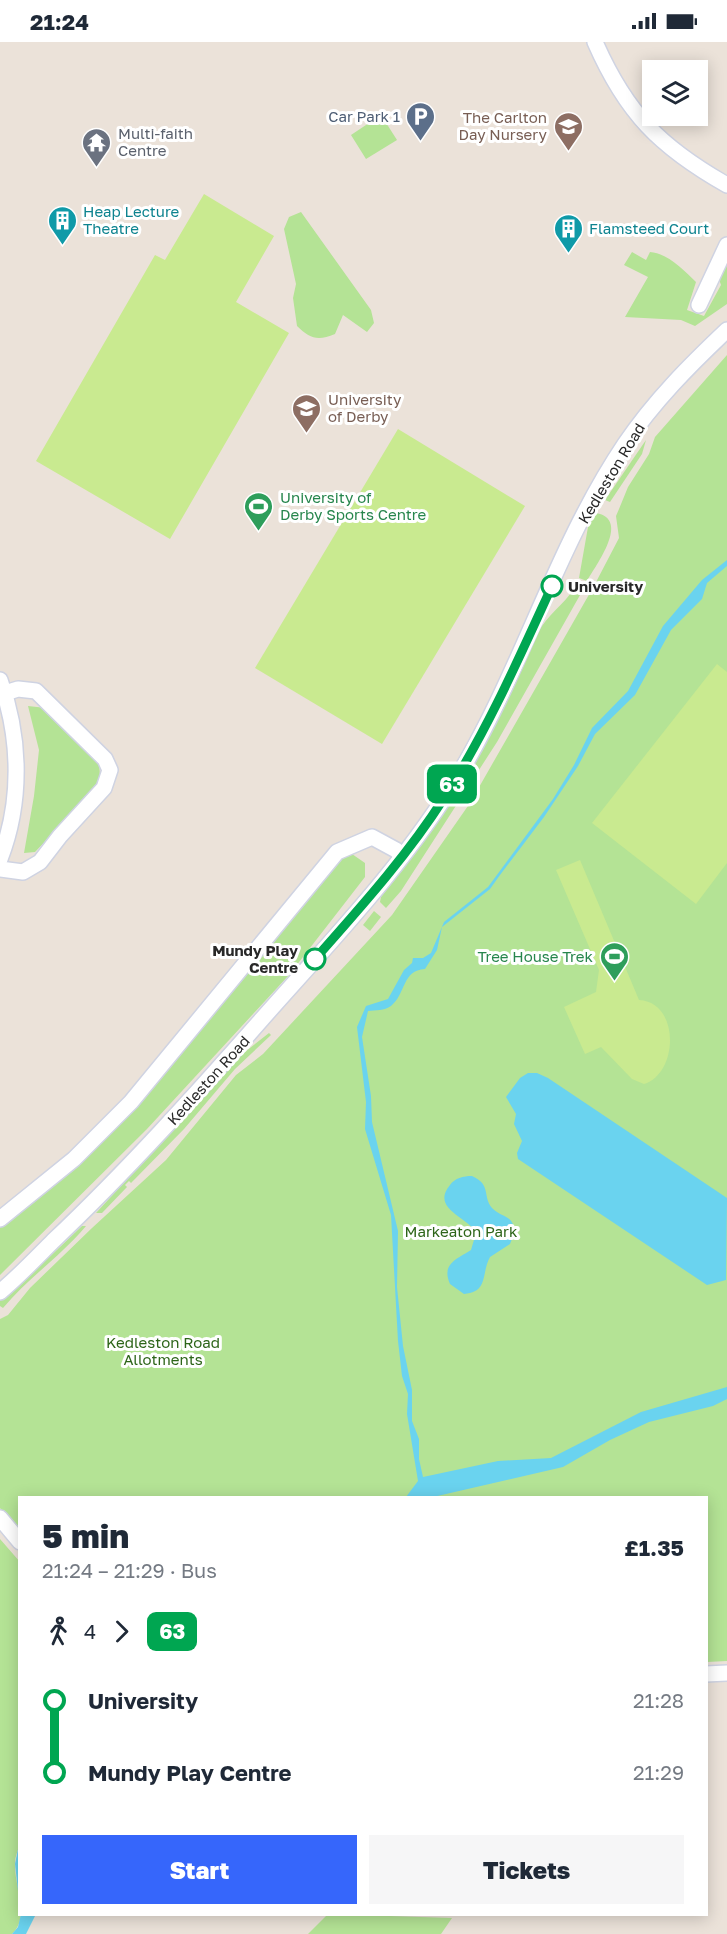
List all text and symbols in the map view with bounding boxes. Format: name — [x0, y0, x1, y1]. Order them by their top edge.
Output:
text: 21:24 — [30, 8, 89, 35]
map controls — [642, 60, 708, 126]
button: layers — [642, 60, 708, 126]
parking icon: Car Park 1 — [405, 100, 437, 142]
place label: Car Park 1 — [328, 107, 400, 125]
place label: The Carlton Day Nursery — [458, 108, 548, 143]
school or university icon: The Carlton Day Nursery — [552, 110, 584, 152]
place label: Multi-faith Centre — [118, 124, 193, 159]
temple icon: Multi-faith Centre — [81, 126, 113, 168]
place label: Heap Lecture Theatre — [83, 202, 180, 237]
building icon: Heap Lecture Theatre — [46, 204, 78, 246]
building icon: Flamsteed Court — [552, 212, 584, 254]
place label: Flamsteed Court — [589, 219, 709, 237]
place label: University of Derby — [328, 390, 402, 425]
school or university icon: University of Derby — [291, 392, 323, 434]
street label: Kedleston Road — [574, 419, 648, 527]
place label: University of Derby Sports Centre — [280, 488, 426, 523]
sports icon: University of Derby Sports Centre — [243, 490, 275, 532]
marker: University — [541, 575, 563, 597]
place label: University — [568, 577, 643, 595]
line badge: 63 — [425, 764, 479, 804]
text: 63 — [439, 771, 465, 797]
sports icon: Tree House Trek — [598, 940, 630, 982]
place label: Mundy Play Centre — [212, 941, 298, 976]
place label: Tree House Trek — [477, 947, 594, 965]
marker: Mundy Play Centre — [304, 948, 326, 970]
street label: Kedleston Road — [163, 1032, 253, 1128]
park label: Markeaton Park — [405, 1222, 518, 1240]
park label: Kedleston Road Allotments — [106, 1333, 220, 1368]
text: 5 min — [42, 1516, 129, 1555]
text: £1.35 — [624, 1534, 684, 1561]
text: 21:24 – 21:29 · Bus — [42, 1558, 217, 1582]
icon: walk — [42, 1615, 75, 1648]
icon: forward — [105, 1615, 138, 1648]
text: 63 — [159, 1618, 185, 1644]
text: 4 — [84, 1619, 96, 1643]
text: University — [88, 1687, 198, 1714]
text: 21:28 — [633, 1688, 684, 1712]
text: Mundy Play Centre — [88, 1759, 291, 1786]
text: 21:29 — [633, 1760, 684, 1784]
button: Start — [42, 1835, 357, 1904]
button: Tickets — [369, 1835, 684, 1904]

